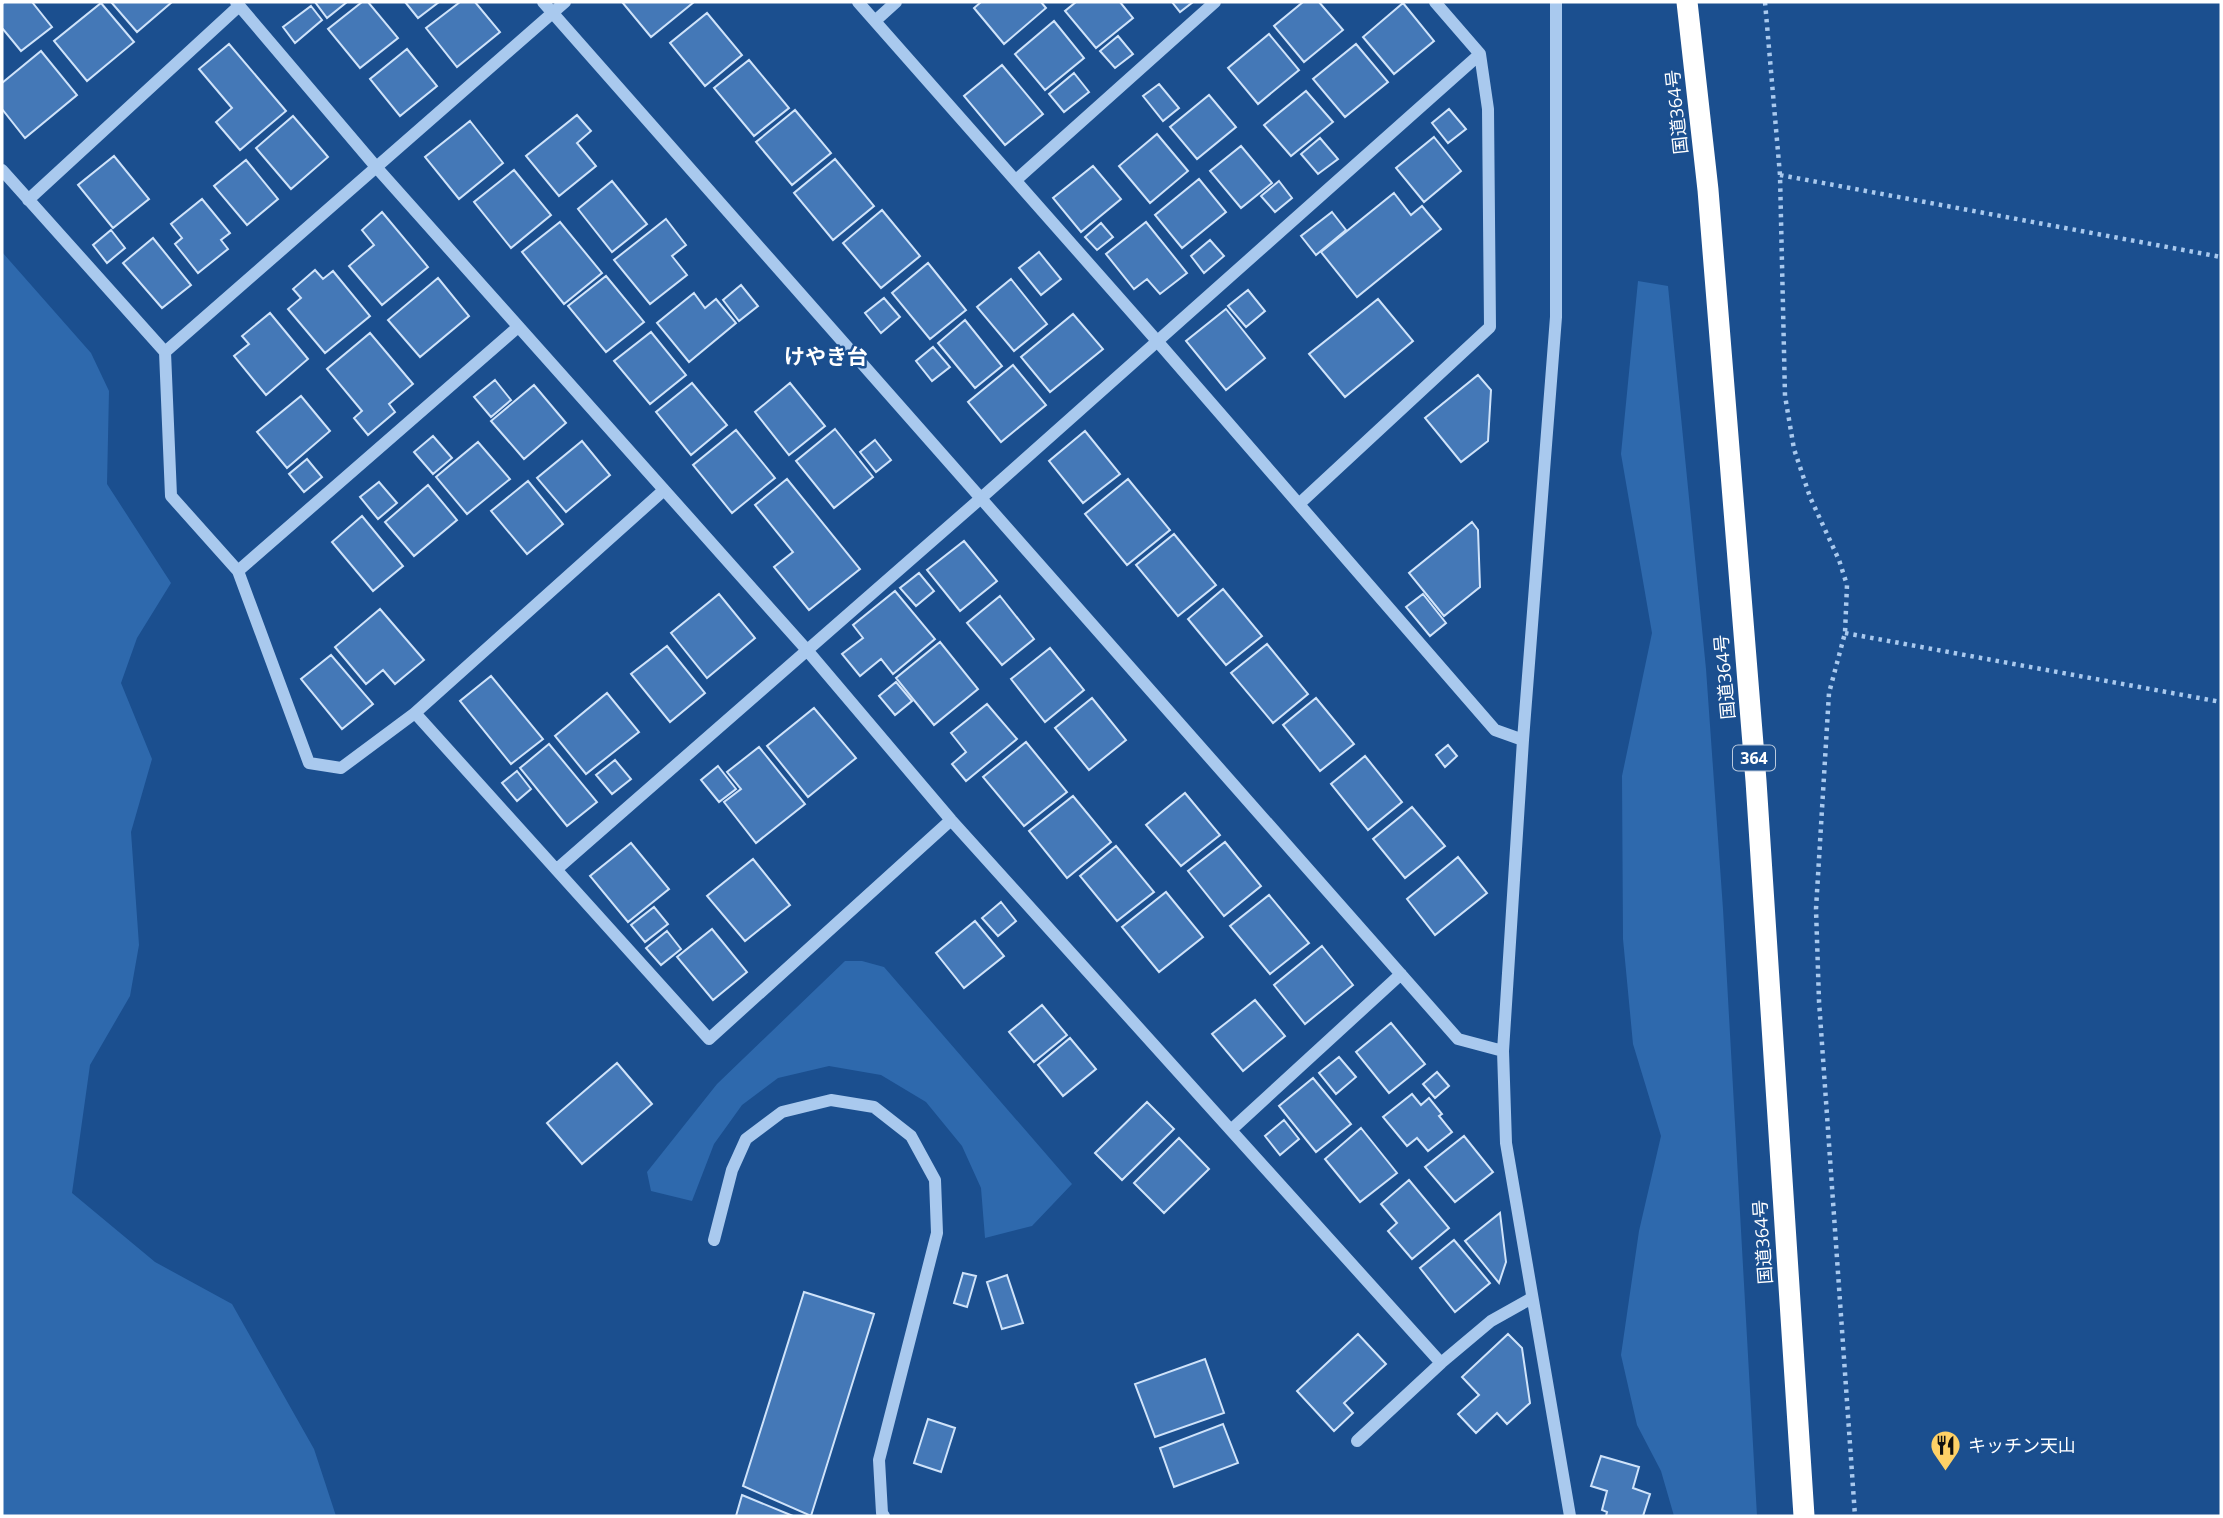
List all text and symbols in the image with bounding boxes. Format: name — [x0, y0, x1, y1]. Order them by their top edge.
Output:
street label: 国道364号 — [1660, 69, 1692, 155]
district label: けやき台 — [784, 342, 868, 370]
street label: 国道364号 — [1708, 634, 1740, 720]
road number: 364 — [1733, 746, 1775, 771]
street label: 国道364号 — [1747, 1199, 1777, 1285]
restaurant icon: キッチン天山 — [1928, 1428, 1962, 1472]
place label: キッチン天山 — [1968, 1433, 2076, 1457]

